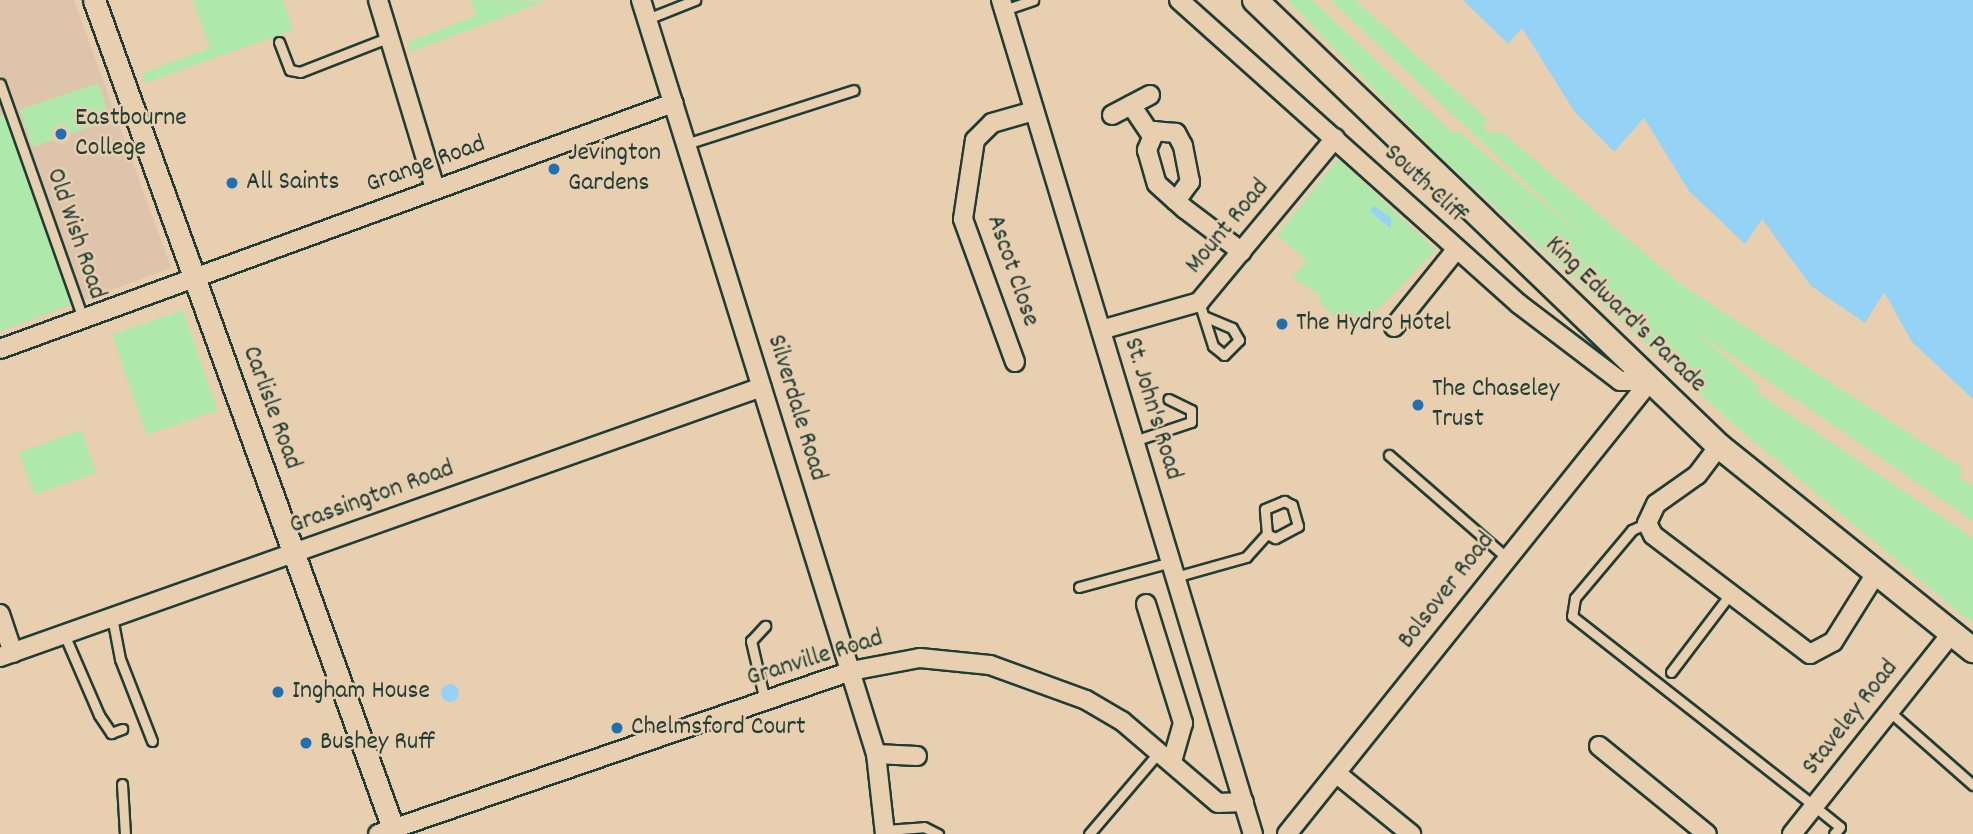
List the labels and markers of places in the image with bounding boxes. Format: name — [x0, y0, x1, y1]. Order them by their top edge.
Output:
place label: Eastbourne College — [75, 103, 187, 164]
marker: Eastbourne College — [53, 126, 69, 142]
place label: Jevington Gardens — [568, 138, 661, 200]
marker: Jevington Gardens — [546, 161, 562, 177]
place label: All Saints — [246, 167, 339, 199]
marker: All Saints — [224, 175, 240, 191]
place label: The Hydro Hotel — [1296, 308, 1451, 340]
marker: The Hydro Hotel — [1274, 316, 1290, 332]
place label: The Chaseley Trust — [1432, 374, 1559, 436]
marker: The Chaseley Trust — [1410, 397, 1426, 413]
place label: Ingham House — [292, 676, 430, 708]
marker: Ingham House — [270, 684, 286, 700]
place label: Chelmsford Court — [631, 712, 806, 744]
marker: Chelmsford Court — [609, 720, 625, 736]
place label: Bushey Ruff — [320, 727, 436, 759]
marker: Bushey Ruff — [298, 735, 314, 751]

